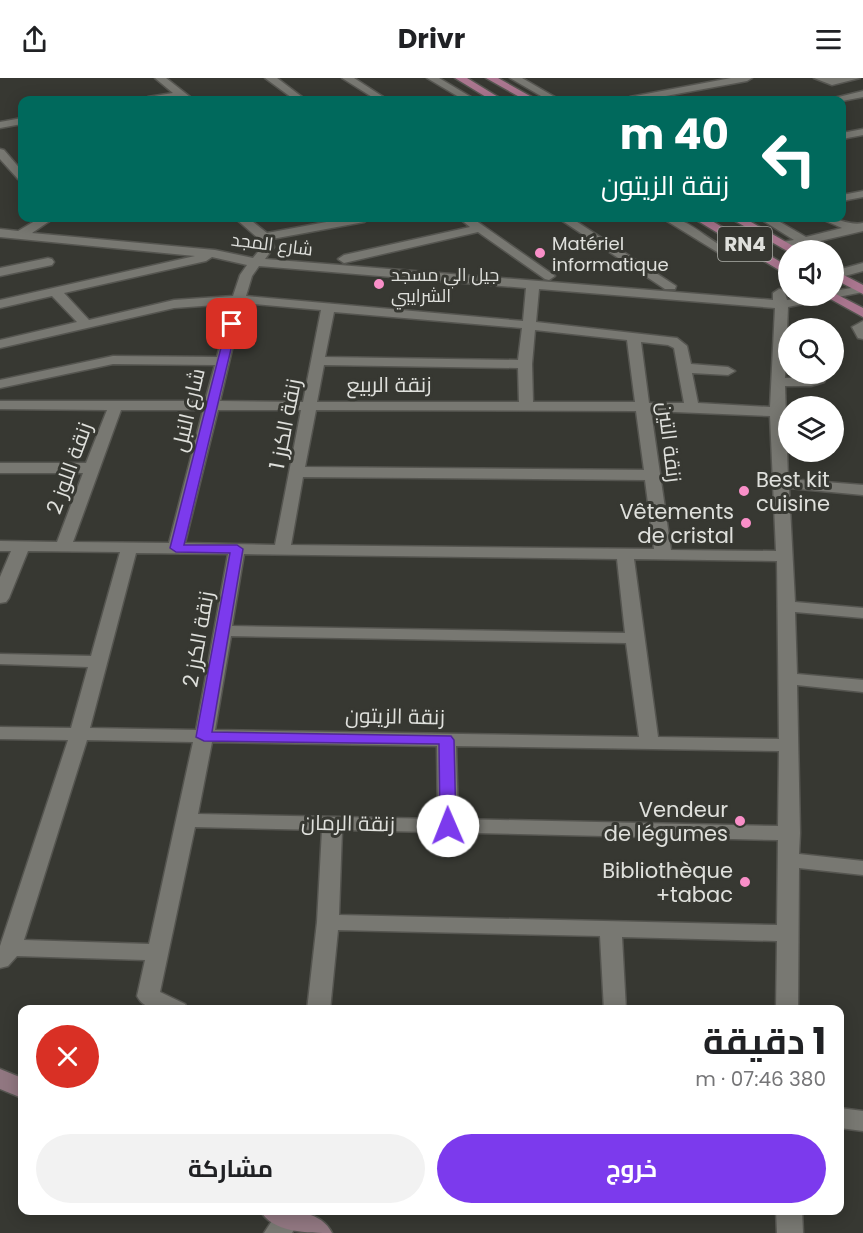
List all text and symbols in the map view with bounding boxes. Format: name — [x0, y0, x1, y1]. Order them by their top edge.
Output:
text: Drivr — [398, 20, 465, 57]
icon: share — [18, 23, 51, 56]
icon: menu — [812, 23, 845, 56]
text: 40 m — [620, 105, 729, 164]
icon: left — [750, 120, 828, 198]
text: زنقة الزيتون — [601, 167, 729, 204]
street label: شارع المجد — [230, 227, 314, 261]
road number: RN4 — [718, 227, 772, 261]
place label: Matériel informatique — [552, 231, 669, 277]
map controls — [778, 240, 844, 462]
button: sound — [778, 240, 844, 306]
marker: Matériel informatique — [533, 246, 547, 260]
place label: جيل الي مسجد الشرايبي — [391, 262, 499, 310]
marker: جيل الي مسجد الشرايبي — [372, 277, 386, 291]
pin — [206, 298, 257, 349]
icon: arrive — [215, 307, 248, 340]
button: search — [778, 318, 844, 384]
street label: شارع النبل — [164, 365, 212, 455]
street label: زنقة الربيع — [346, 370, 432, 399]
street label: زنقة الكرز 1 — [262, 376, 308, 472]
button: layers — [778, 396, 844, 462]
street label: زنقة التين — [651, 400, 689, 484]
street label: زنقة اللوز 2 — [39, 418, 99, 518]
place label: Best kit cuisine — [756, 465, 830, 518]
marker: Best kit cuisine — [737, 484, 751, 498]
place label: Vêtements de cristal — [619, 497, 734, 550]
marker: Vêtements de cristal — [739, 516, 753, 530]
street label: زنقة الكرز 2 — [175, 589, 221, 689]
street label: زنقة الزيتون — [345, 701, 445, 731]
position arrow — [416, 794, 480, 858]
place label: Vendeur de légumes — [604, 795, 728, 848]
street label: زنقة الرمان — [301, 808, 395, 838]
marker: Vendeur de légumes — [733, 814, 747, 828]
place label: Bibliothèque +tabac — [602, 856, 733, 909]
marker: Bibliothèque +tabac — [738, 875, 752, 889]
text: 1 دقيقة — [703, 1016, 826, 1067]
button: close — [36, 1025, 99, 1088]
text: 380 m · 07:46 — [695, 1065, 826, 1093]
button: مشاركة — [36, 1134, 425, 1203]
button: خروج — [437, 1134, 826, 1203]

